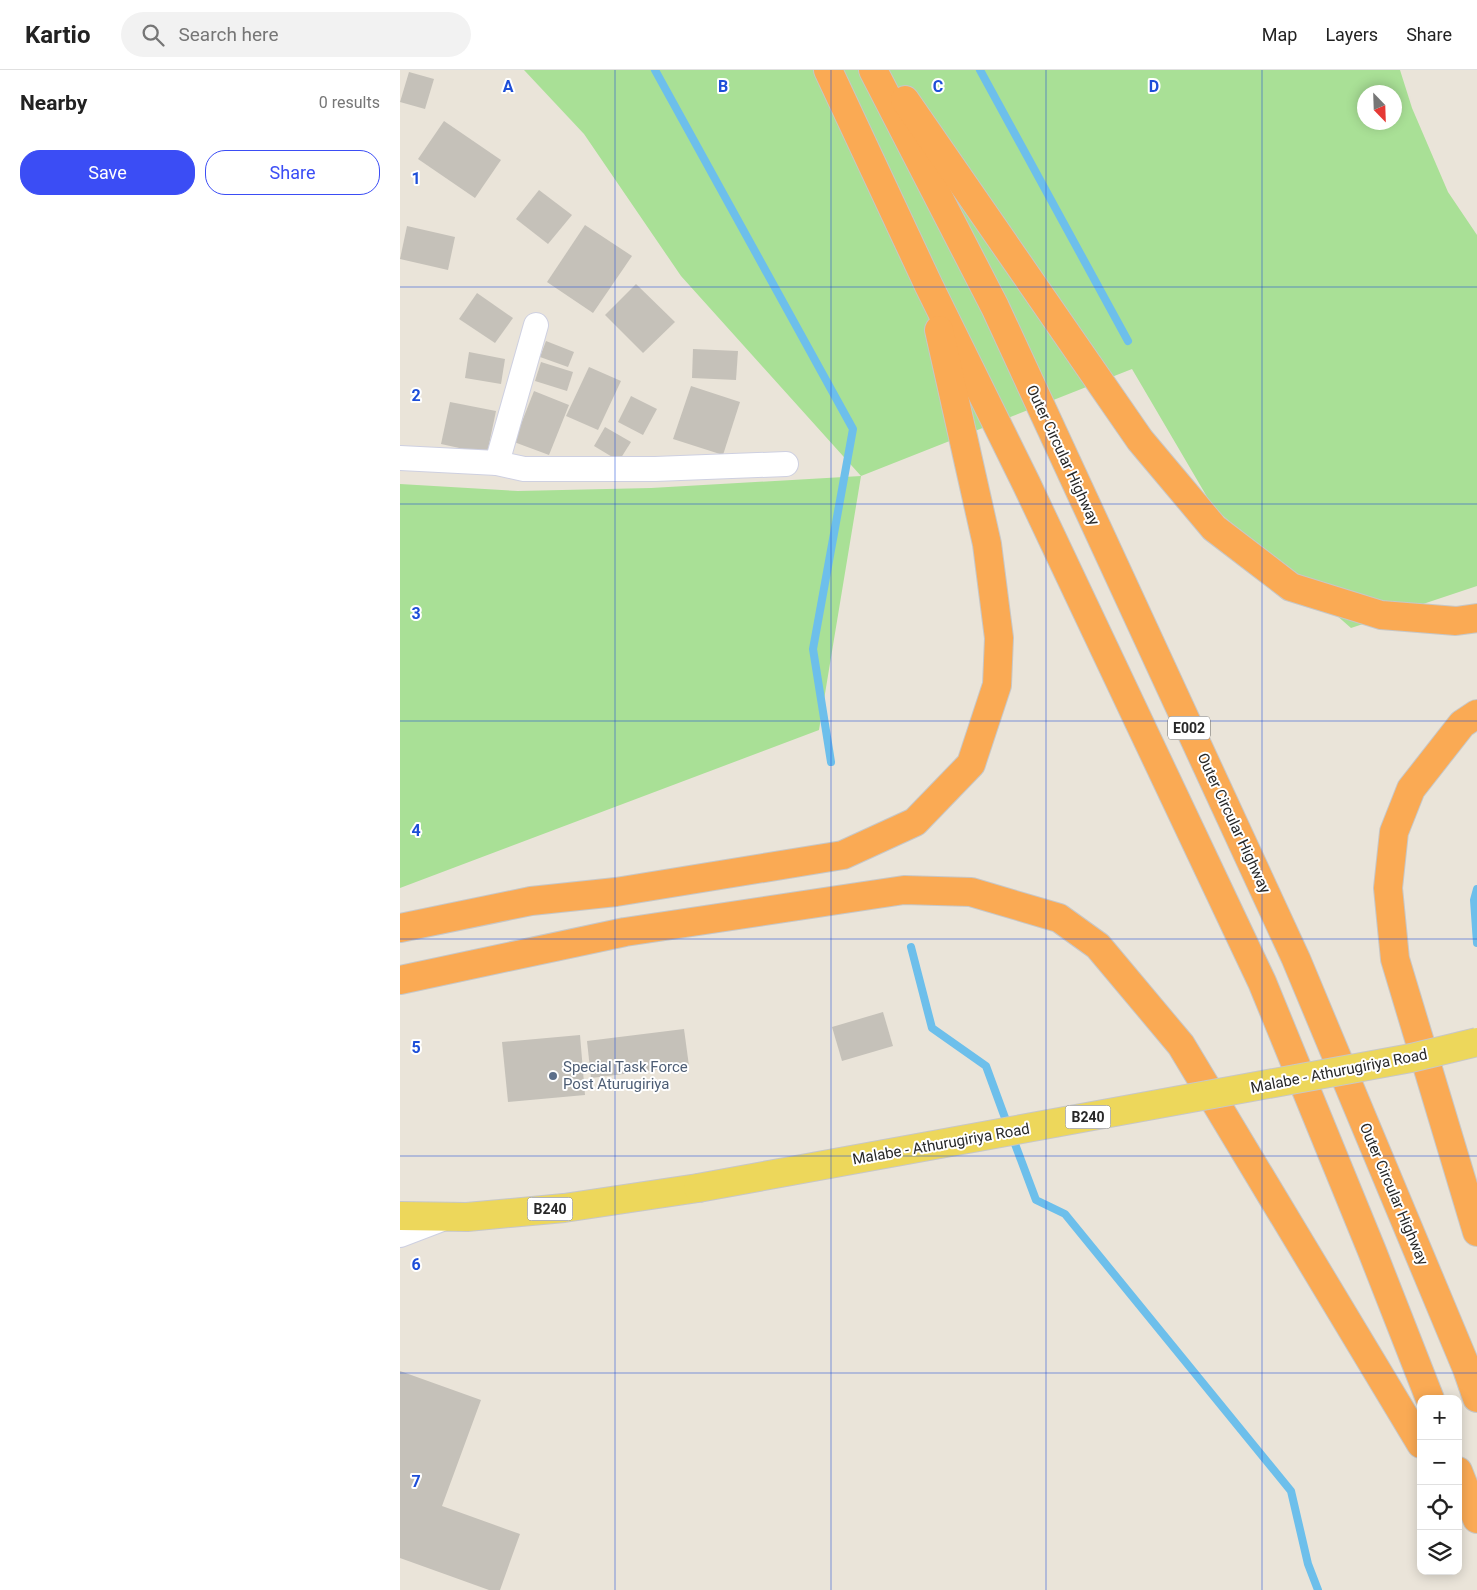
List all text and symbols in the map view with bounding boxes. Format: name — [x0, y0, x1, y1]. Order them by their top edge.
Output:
search box — [121, 12, 471, 57]
text: Kartio — [25, 21, 91, 49]
icon: search — [139, 21, 167, 49]
text: Search here — [179, 23, 278, 46]
text: Map — [1262, 24, 1297, 45]
text: Layers — [1325, 24, 1378, 45]
text: Share — [1406, 24, 1452, 45]
text: A — [503, 77, 514, 96]
text: B — [718, 77, 728, 96]
text: C — [933, 77, 943, 96]
text: D — [1149, 77, 1159, 96]
north arrow — [1357, 85, 1402, 130]
text: Nearby — [20, 91, 87, 115]
text: 0 results — [319, 93, 380, 112]
button: Save — [20, 150, 195, 195]
button: Share — [205, 150, 380, 195]
text: 1 — [411, 169, 421, 188]
street label: Outer Circular Highway — [1023, 382, 1103, 528]
text: 2 — [411, 386, 421, 405]
text: 3 — [411, 604, 421, 623]
road number: E002 — [1168, 716, 1210, 740]
street label: Outer Circular Highway — [1194, 750, 1274, 896]
text: 4 — [411, 821, 421, 840]
text: 5 — [411, 1038, 421, 1057]
street label: Malabe - Athurugiriya Road — [1249, 1045, 1429, 1097]
place label: Special Task Force Post Aturugiriya — [563, 1058, 688, 1093]
marker: Special Task Force Post Aturugiriya — [547, 1070, 559, 1082]
road number: B240 — [1066, 1106, 1110, 1128]
street label: Malabe - Athurugiriya Road — [851, 1120, 1031, 1168]
street label: Outer Circular Highway — [1356, 1120, 1432, 1268]
road number: B240 — [528, 1198, 572, 1220]
text: 6 — [411, 1255, 421, 1274]
map controls — [1417, 1395, 1462, 1575]
button: + — [1417, 1395, 1462, 1440]
button: − — [1417, 1440, 1462, 1485]
text: 7 — [411, 1472, 421, 1491]
button: locate — [1417, 1485, 1462, 1530]
button: layers — [1417, 1530, 1462, 1575]

